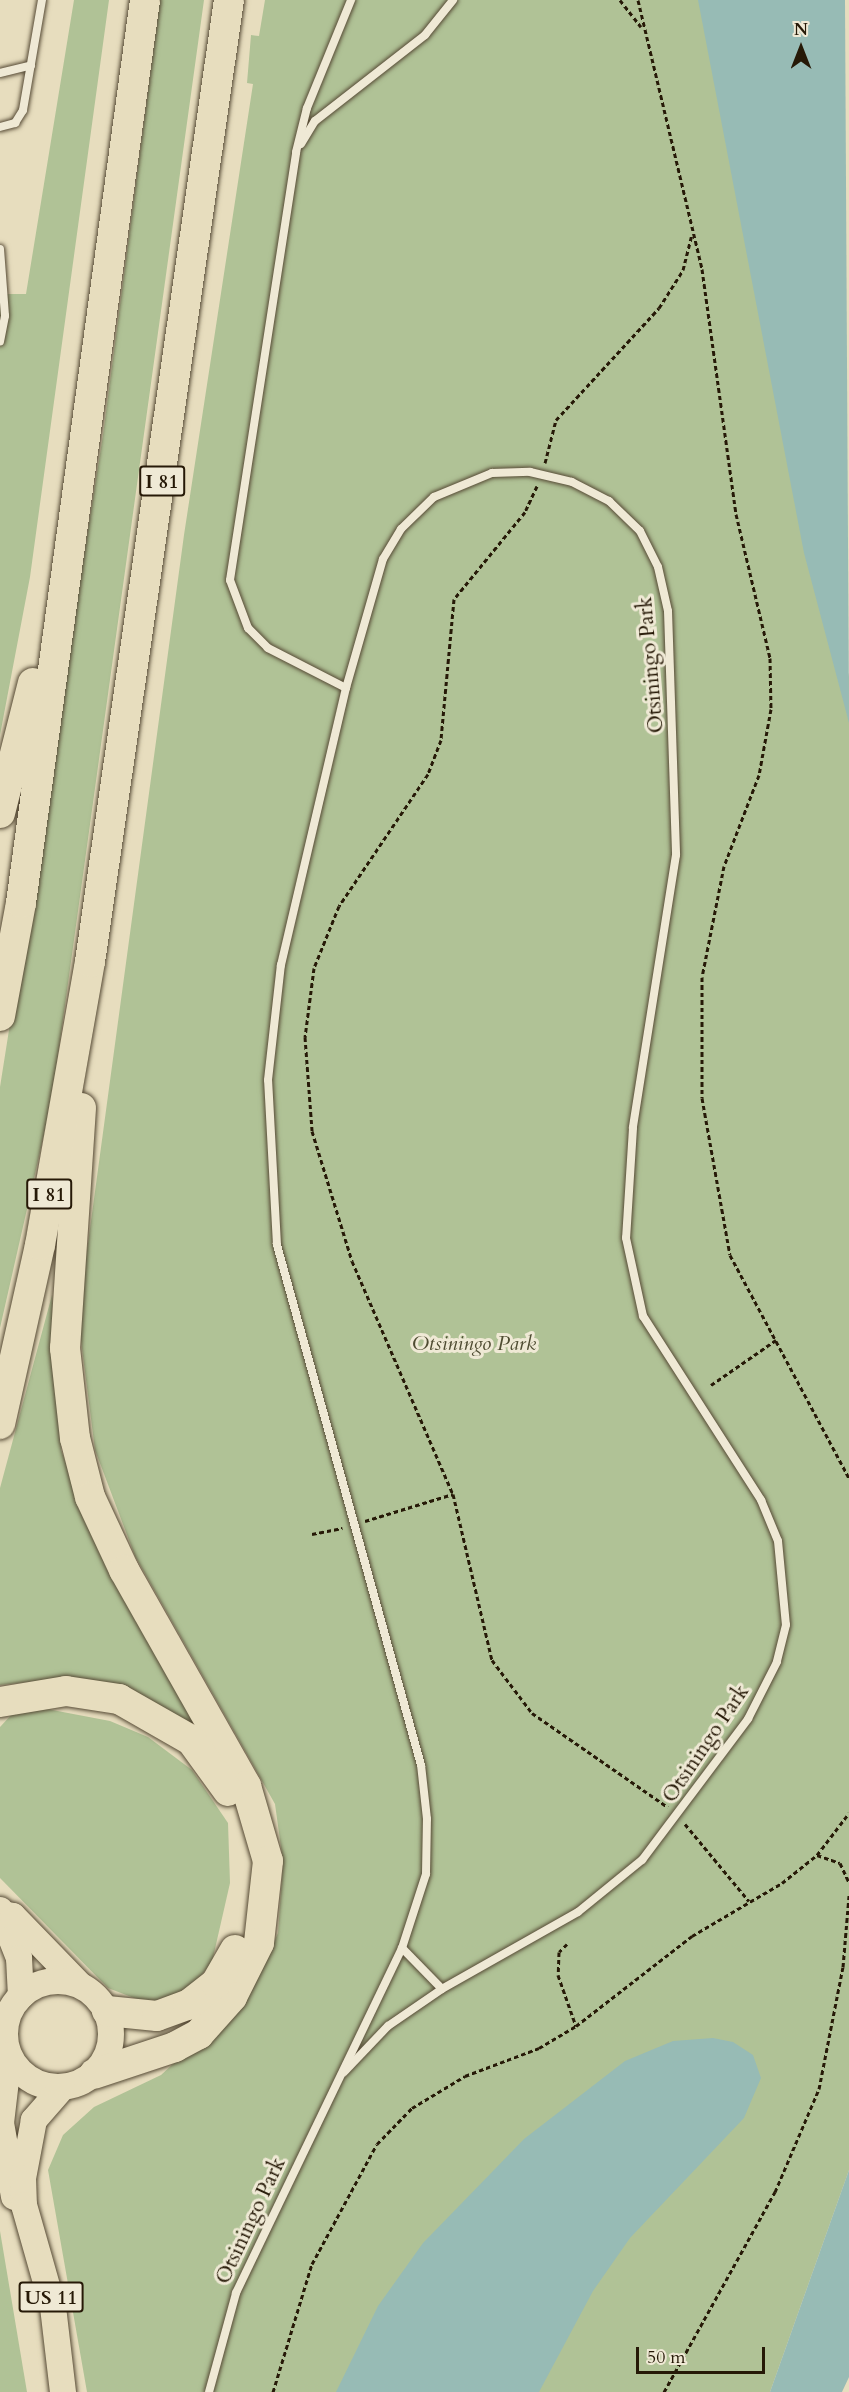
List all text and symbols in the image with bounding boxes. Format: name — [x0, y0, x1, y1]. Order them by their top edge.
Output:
north arrow — [771, 18, 831, 78]
text: N — [794, 19, 808, 41]
road number: I 81 — [138, 464, 186, 498]
street label: Otsiningo Park — [632, 596, 670, 734]
road number: I 81 — [25, 1177, 73, 1211]
park label: Otsiningo Park — [412, 1331, 536, 1357]
street label: Otsiningo Park — [657, 1680, 755, 1808]
street label: Otsiningo Park — [211, 2154, 291, 2288]
road number: US 11 — [18, 2280, 84, 2314]
scale bar — [639, 2335, 768, 2373]
text: 50 m — [647, 2345, 686, 2370]

